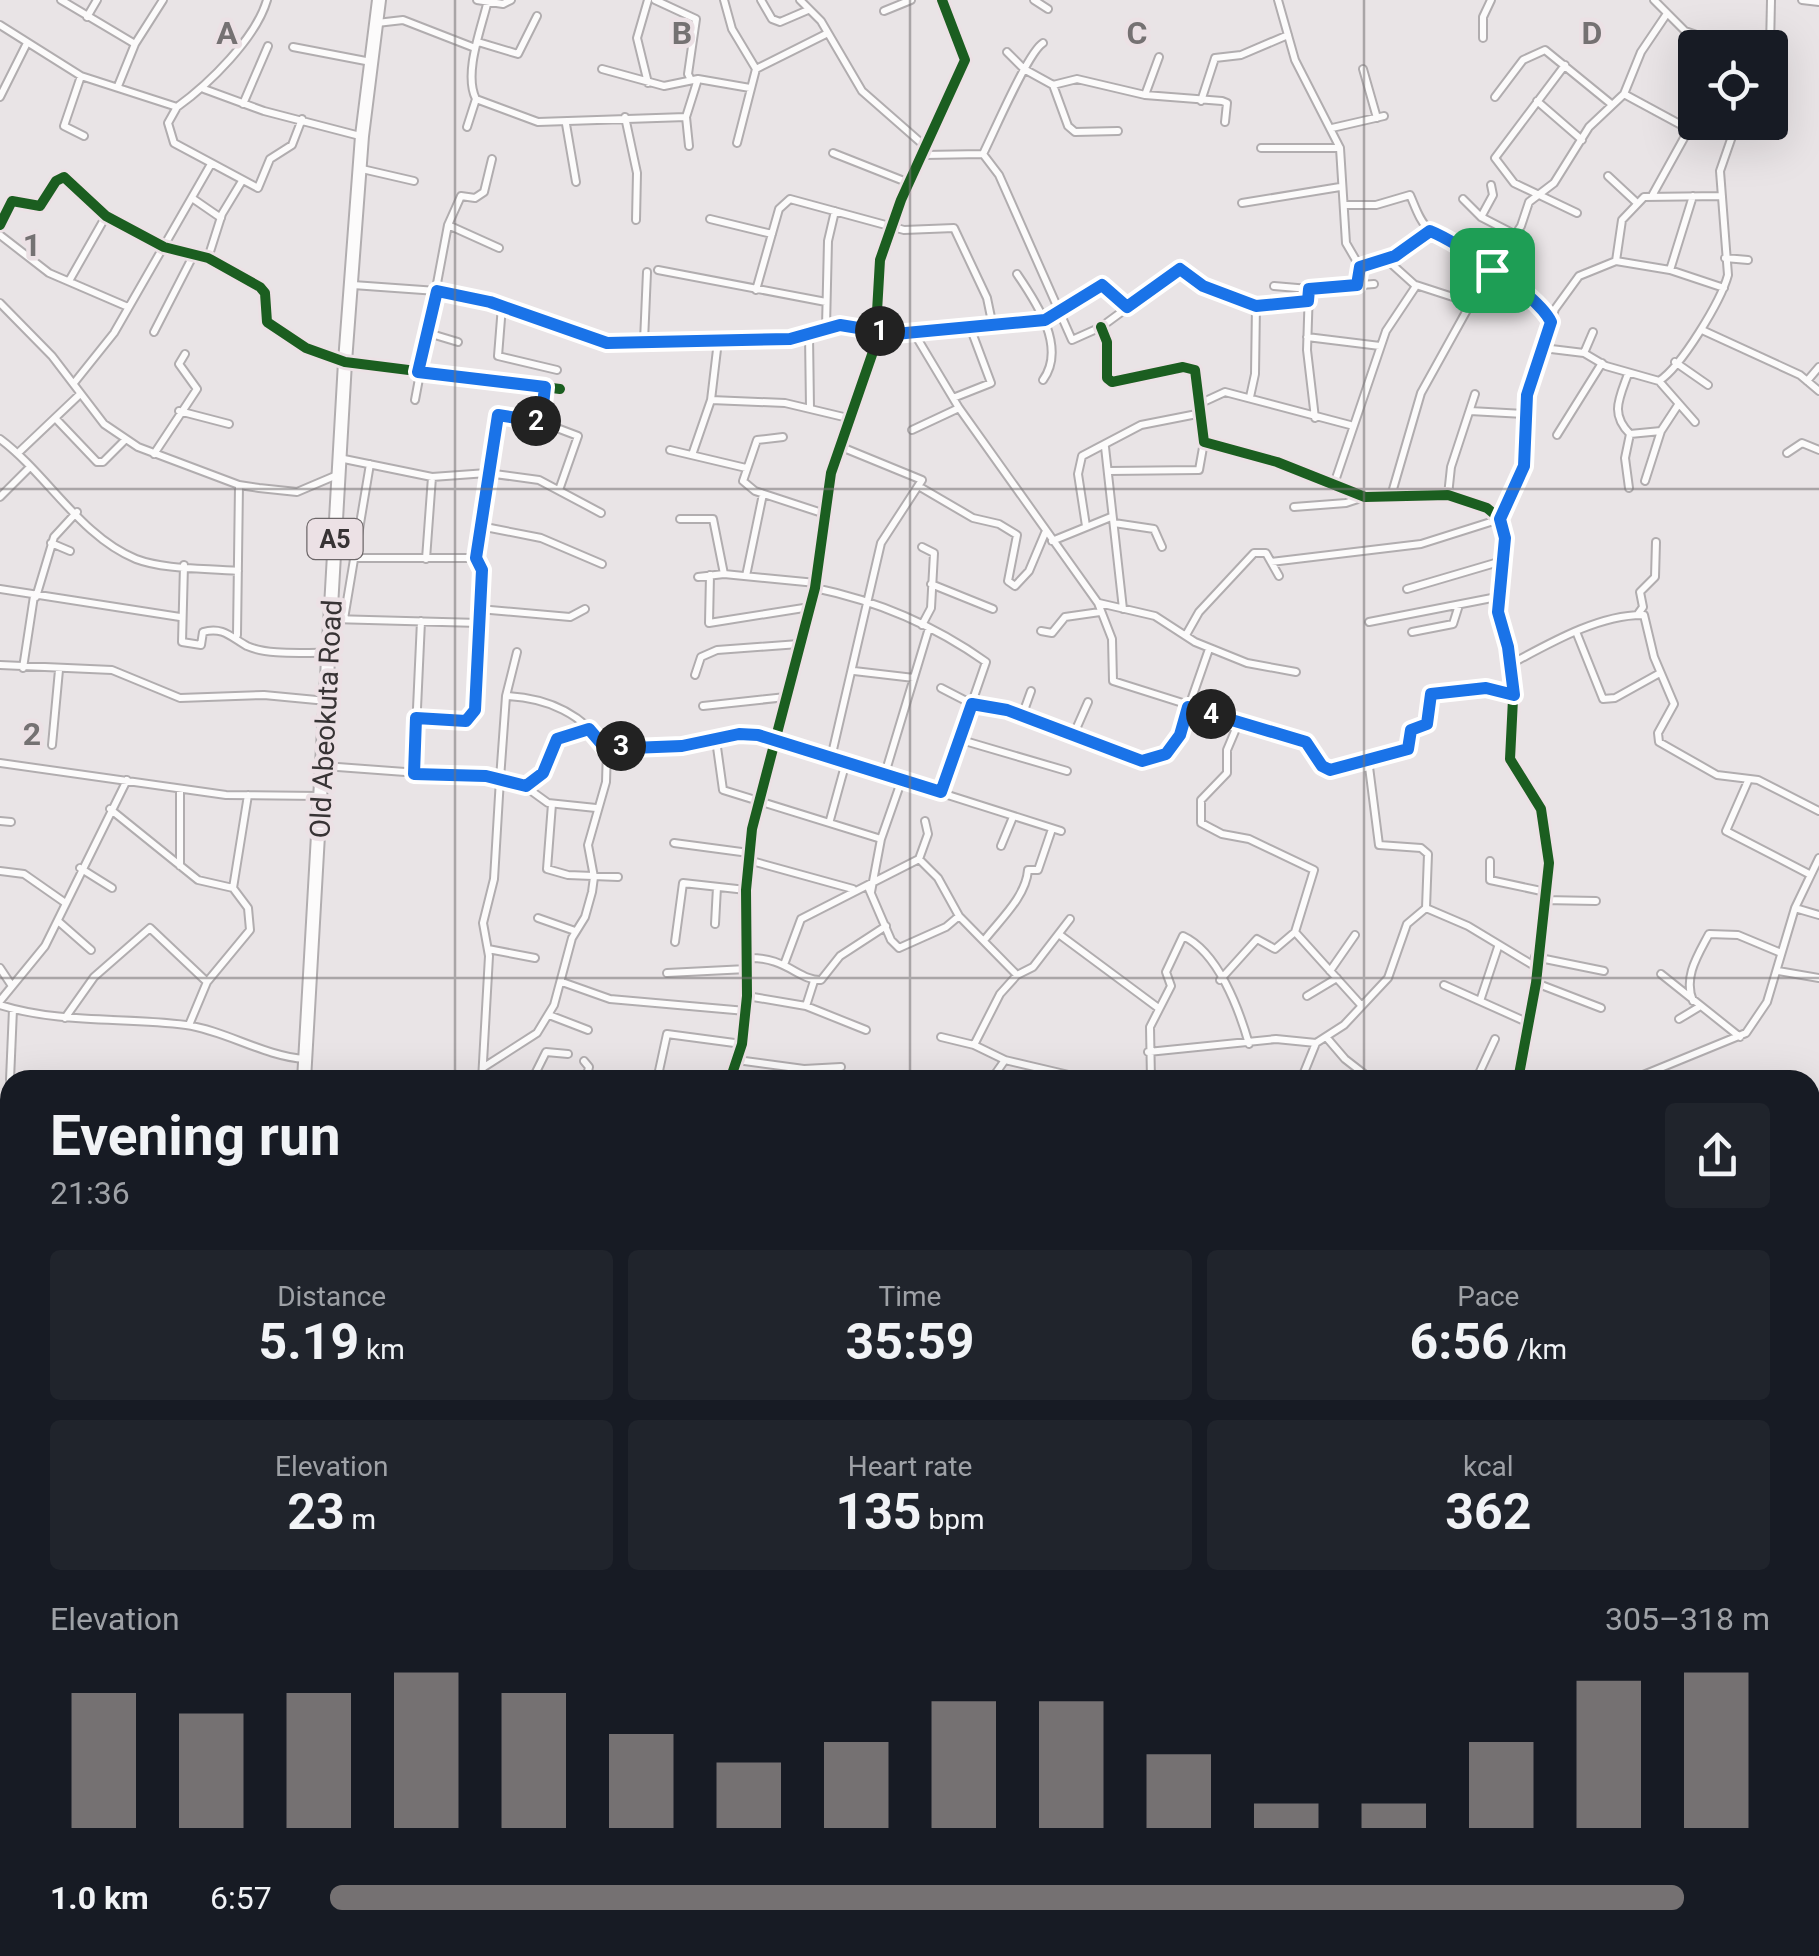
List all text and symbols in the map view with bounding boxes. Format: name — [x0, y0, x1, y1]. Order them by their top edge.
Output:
text: A — [216, 14, 238, 52]
text: B — [672, 14, 692, 52]
text: C — [1127, 14, 1147, 52]
text: D — [1582, 14, 1602, 52]
map controls — [1678, 30, 1788, 140]
button: locate — [1678, 30, 1788, 140]
text: 1 — [23, 226, 41, 264]
pin — [1450, 228, 1535, 313]
icon: arrive — [1465, 243, 1520, 298]
pin: 1 — [855, 306, 905, 356]
text: 1 — [872, 314, 888, 347]
pin: 2 — [511, 396, 561, 446]
text: 2 — [528, 404, 544, 437]
road number: A5 — [308, 519, 362, 559]
street label: Old Abeokuta Road — [303, 599, 349, 839]
pin: 4 — [1186, 689, 1236, 739]
text: 4 — [1203, 697, 1219, 730]
text: 2 — [23, 715, 41, 753]
pin: 3 — [596, 721, 646, 771]
text: 3 — [613, 729, 629, 762]
button: share — [1665, 1103, 1770, 1208]
text: Evening run — [50, 1104, 341, 1168]
text: 21:36 — [50, 1174, 130, 1212]
text: Distance — [277, 1280, 386, 1313]
text: Time — [879, 1280, 941, 1313]
text: Pace — [1457, 1280, 1519, 1313]
text: 5.19 — [259, 1313, 359, 1371]
text: 35:59 — [846, 1313, 974, 1371]
text: 6:56 — [1410, 1313, 1510, 1371]
text: km — [359, 1333, 405, 1366]
text: /km — [1510, 1333, 1567, 1366]
text: Elevation — [275, 1450, 388, 1483]
text: Heart rate — [848, 1450, 972, 1483]
text: kcal — [1463, 1450, 1514, 1483]
text: 23 — [287, 1483, 345, 1541]
text: 135 — [835, 1483, 922, 1541]
text: 362 — [1445, 1483, 1531, 1541]
text: m — [345, 1503, 376, 1536]
text: bpm — [922, 1503, 985, 1536]
text: Elevation — [50, 1600, 180, 1638]
text: 305–318 m — [1605, 1600, 1770, 1638]
text: 1.0 km — [50, 1879, 149, 1917]
text: 6:57 — [210, 1879, 272, 1917]

